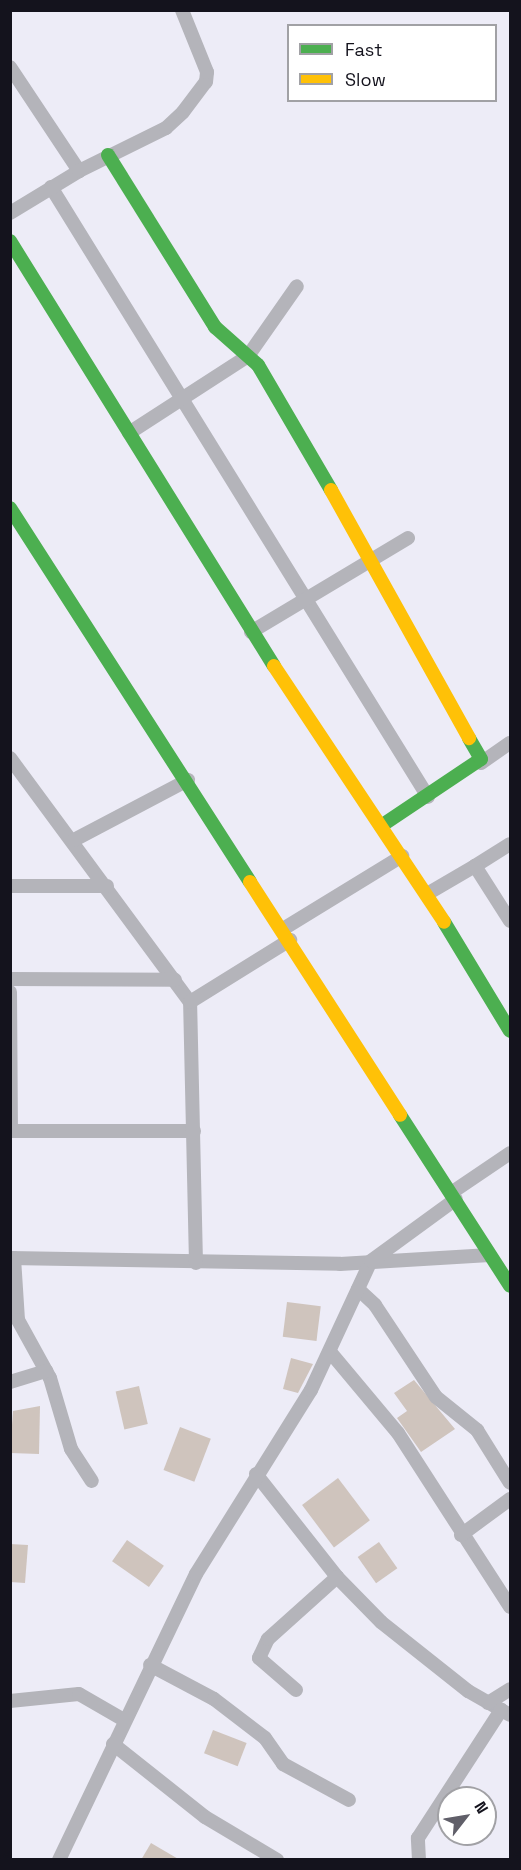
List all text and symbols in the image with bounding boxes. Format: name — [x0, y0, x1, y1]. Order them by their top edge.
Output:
legend — [287, 24, 497, 102]
text: Fast — [345, 38, 382, 61]
text: Slow — [345, 68, 386, 91]
north arrow — [437, 1786, 497, 1846]
text: N — [469, 1797, 493, 1818]

